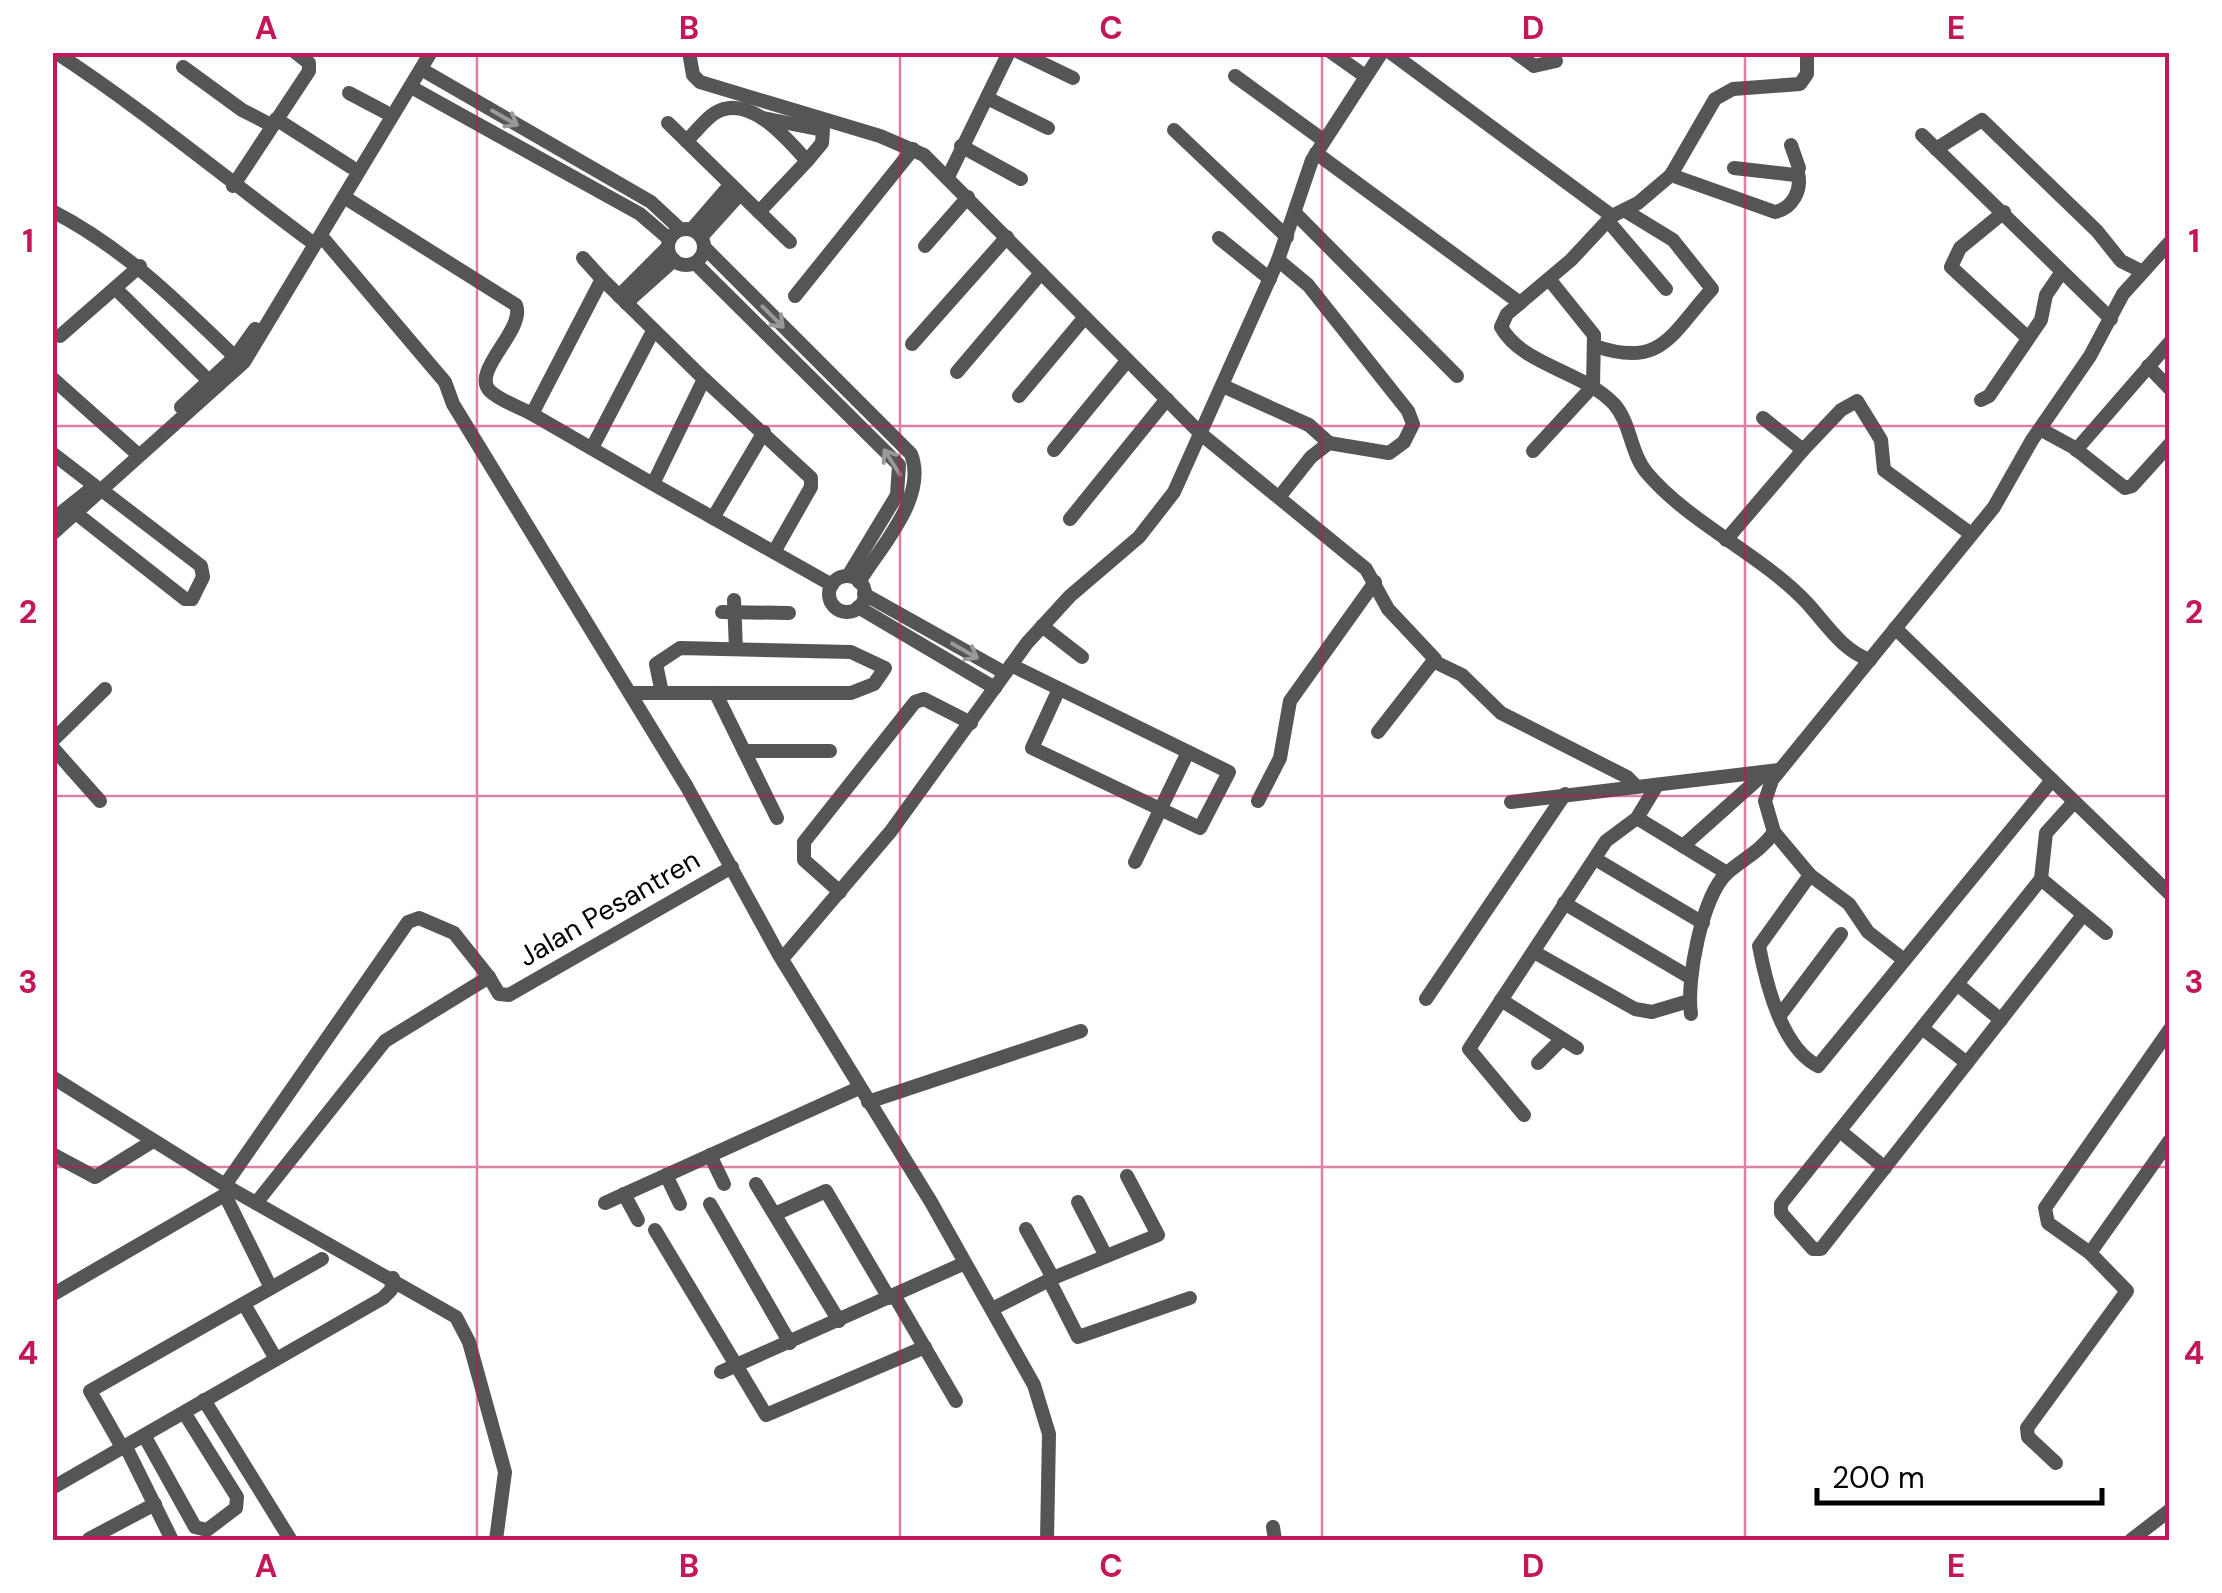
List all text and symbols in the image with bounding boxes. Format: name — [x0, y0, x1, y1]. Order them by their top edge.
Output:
text: A — [255, 7, 277, 49]
text: B — [679, 7, 699, 49]
text: C — [1099, 7, 1123, 49]
text: D — [1522, 7, 1544, 49]
text: E — [1947, 7, 1965, 49]
one-way arrow — [490, 108, 519, 128]
text: 1 — [22, 220, 34, 262]
text: 1 — [2188, 220, 2200, 262]
one-way arrow — [761, 305, 785, 329]
one-way arrow — [882, 448, 902, 476]
text: 2 — [19, 591, 37, 633]
text: 2 — [2185, 591, 2203, 633]
one-way arrow — [950, 641, 980, 661]
street label: Jalan Pesantren — [512, 841, 706, 975]
text: 3 — [18, 961, 38, 1003]
text: 3 — [2184, 961, 2204, 1003]
text: 4 — [18, 1332, 38, 1374]
text: 4 — [2184, 1332, 2204, 1374]
scale bar — [1817, 1443, 2102, 1505]
text: 200 m — [1832, 1458, 1925, 1497]
text: A — [255, 1545, 277, 1587]
text: B — [679, 1545, 699, 1587]
text: C — [1099, 1545, 1123, 1587]
text: D — [1522, 1545, 1544, 1587]
text: E — [1947, 1545, 1965, 1587]

